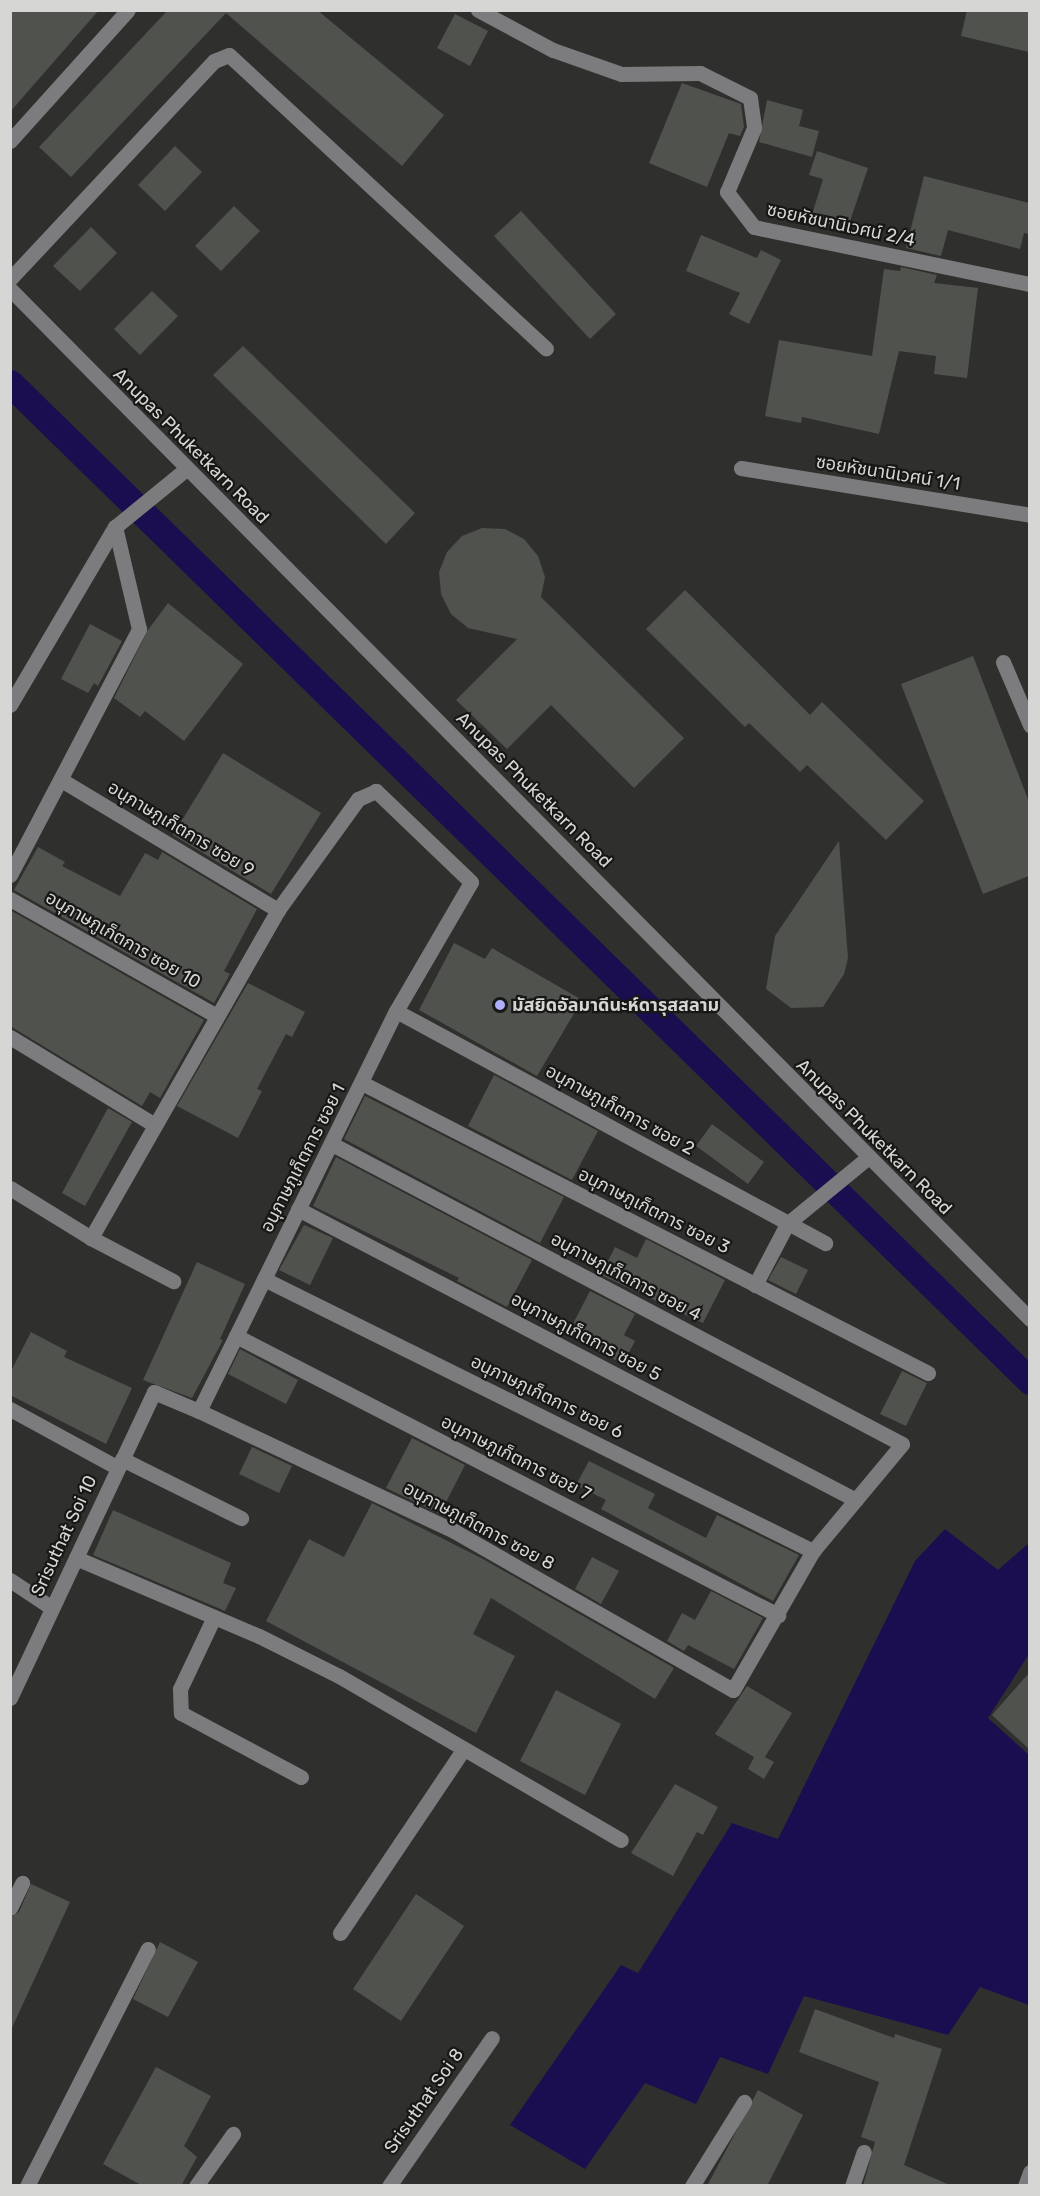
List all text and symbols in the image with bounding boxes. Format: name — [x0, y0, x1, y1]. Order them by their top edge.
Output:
street label: ซอยหัชนานิเวศน์ 2/4 — [765, 199, 917, 251]
street label: Anupas Phuketkarn Road — [109, 364, 273, 528]
street label: ซอยหัชนานิเวศน์ 1/1 — [814, 451, 962, 495]
street label: Anupas Phuketkarn Road — [452, 708, 616, 872]
street label: อนุภาษภูเก็ตการ ซอย 9 — [104, 777, 258, 881]
street label: อนุภาษภูเก็ตการ ซอย 10 — [42, 887, 204, 993]
place label: มัสยิดอัลมาดีนะห์ดารุสสลาม — [512, 994, 719, 1016]
marker: มัสยิดอัลมาดีนะห์ดารุสสลาม — [493, 998, 507, 1012]
street label: Anupas Phuketkarn Road — [792, 1055, 956, 1219]
street label: อนุภาษภูเก็ตการ ซอย 2 — [542, 1060, 698, 1160]
street label: อนุภาษภูเก็ตการ ซอย 1 — [256, 1080, 350, 1236]
street label: อนุภาษภูเก็ตการ ซอย 3 — [575, 1163, 733, 1259]
street label: อนุภาษภูเก็ตการ ซอย 4 — [547, 1228, 705, 1326]
street label: อนุภาษภูเก็ตการ ซอย 5 — [507, 1288, 665, 1386]
street label: อนุภาษภูเก็ตการ ซอย 6 — [467, 1351, 627, 1443]
street label: อนุภาษภูเก็ตการ ซอย 7 — [437, 1411, 595, 1505]
street label: Srisuthat Soi 10 — [27, 1472, 101, 1600]
street label: อนุภาษภูเก็ตการ ซอย 8 — [400, 1477, 558, 1575]
street label: Srisuthat Soi 8 — [380, 2044, 468, 2158]

